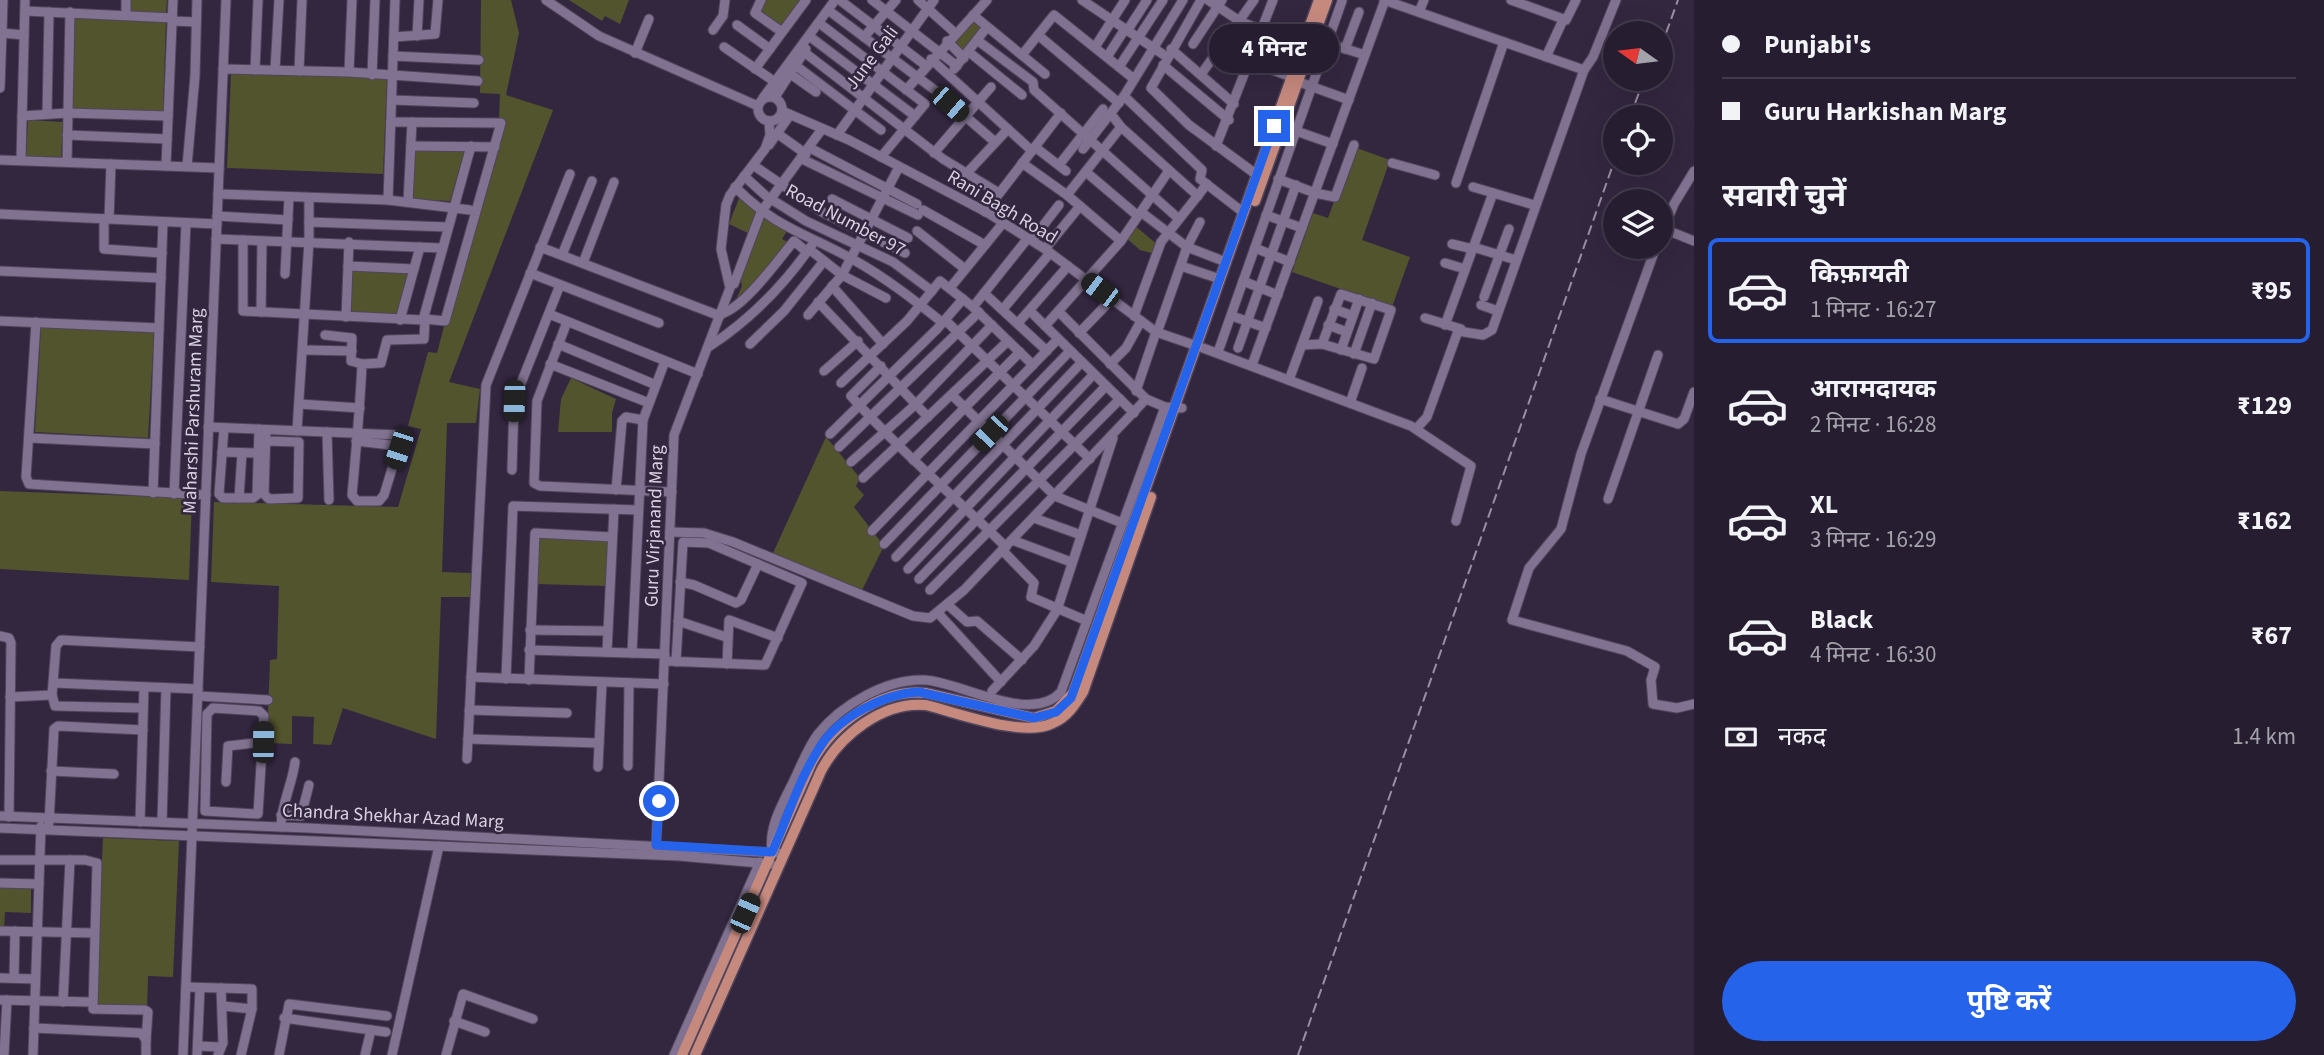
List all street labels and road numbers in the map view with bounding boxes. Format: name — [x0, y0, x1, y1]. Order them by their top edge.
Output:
street label: June Gali — [839, 20, 905, 96]
street label: Rani Bagh Road — [942, 164, 1063, 251]
street label: Road Number 97 — [781, 177, 910, 263]
street label: Maharshi Parshuram Marg — [176, 307, 211, 514]
street label: Guru Virjanand Marg — [638, 444, 671, 608]
street label: Chandra Shekhar Azad Marg — [281, 797, 505, 836]

